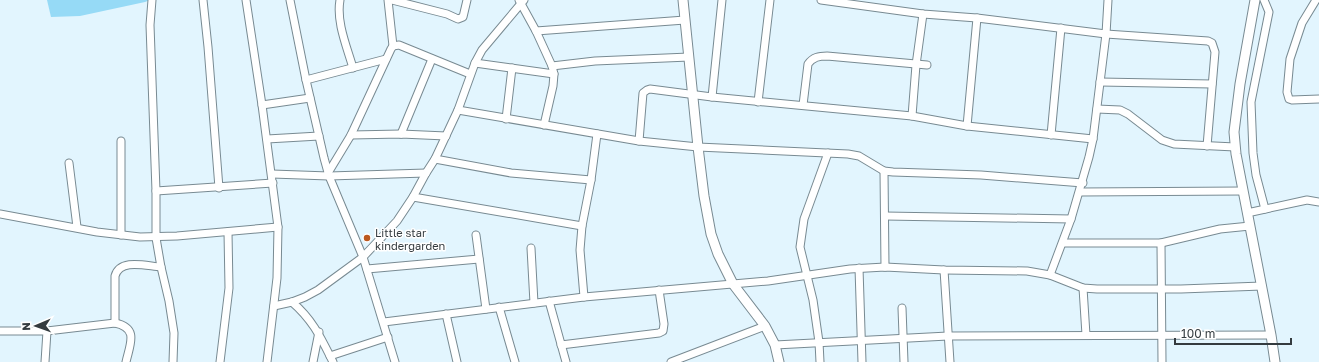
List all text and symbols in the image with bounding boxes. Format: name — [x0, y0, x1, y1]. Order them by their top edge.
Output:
place label: Little star kindergarden — [375, 226, 445, 252]
marker: Little star kindergarden — [362, 233, 372, 243]
north arrow — [16, 306, 56, 346]
scale bar — [1175, 320, 1291, 346]
text: N — [19, 322, 32, 331]
text: 100 m — [1181, 326, 1215, 341]

